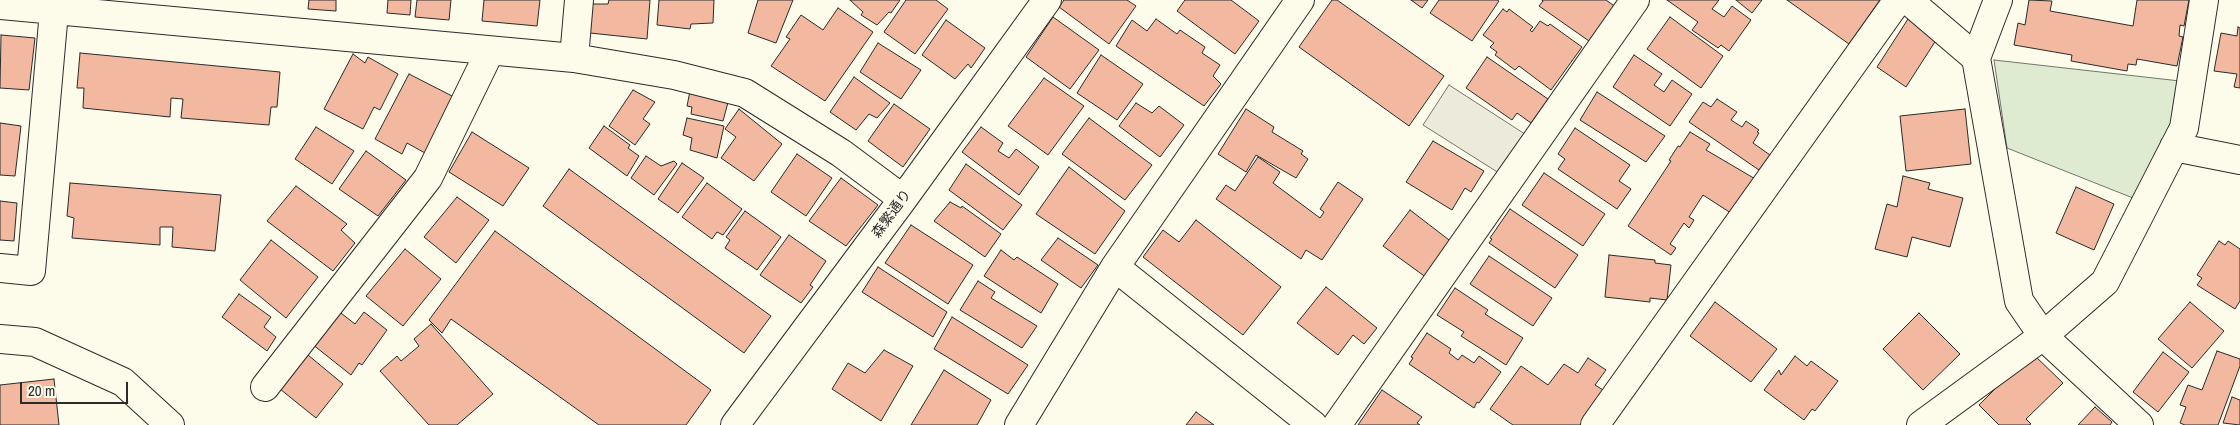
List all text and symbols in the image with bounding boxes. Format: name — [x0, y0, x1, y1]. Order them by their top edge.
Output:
street label: 森繁通り — [869, 186, 915, 242]
scale bar — [22, 372, 130, 404]
text: 20 m — [28, 380, 55, 401]

